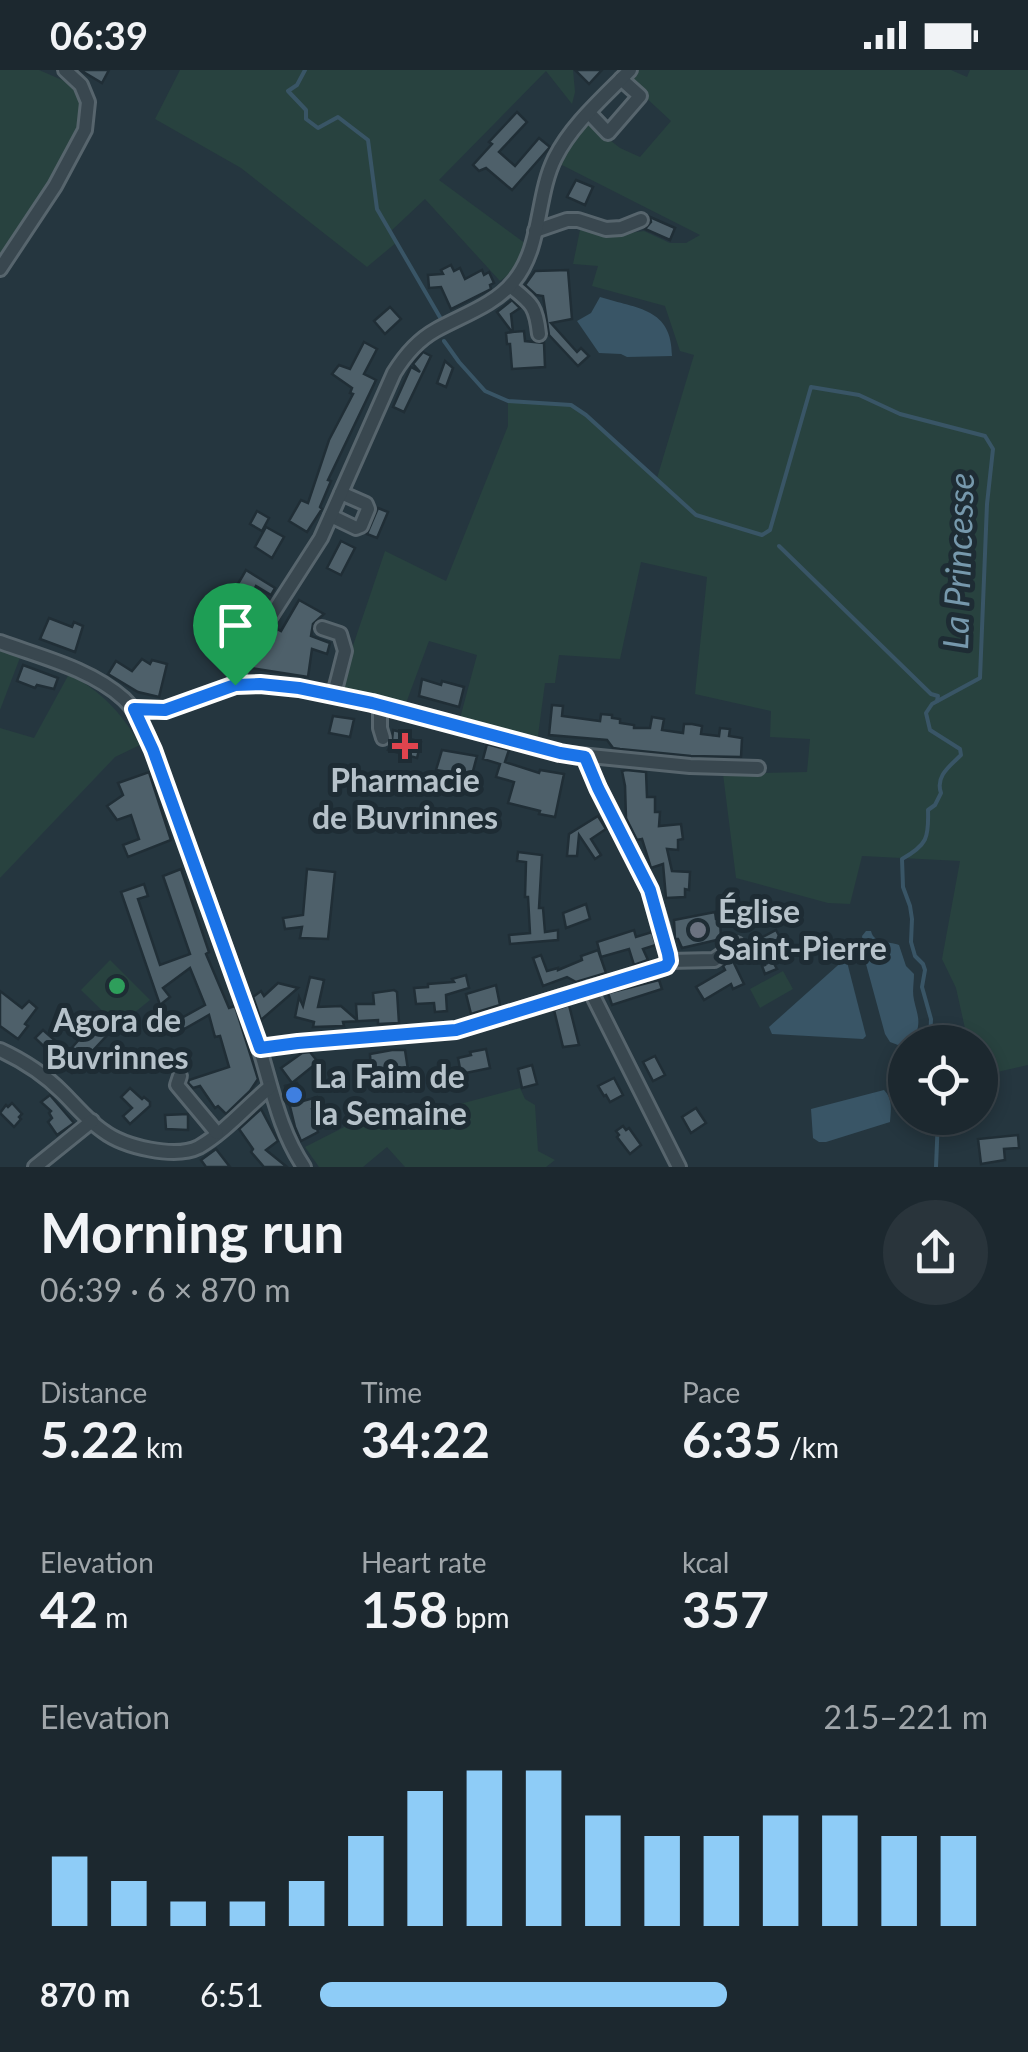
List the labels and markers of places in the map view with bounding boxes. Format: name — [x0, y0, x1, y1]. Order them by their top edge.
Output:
pin — [193, 583, 278, 686]
marker: Pharmacie de Buvrinnes — [394, 735, 416, 757]
place label: Pharmacie de Buvrinnes — [312, 760, 498, 836]
place label: Église Saint-Pierre — [718, 891, 887, 967]
marker: Église Saint-Pierre — [687, 919, 709, 941]
marker: Agora de Buvrinnes — [106, 975, 128, 997]
place label: Agora de Buvrinnes — [45, 1000, 189, 1076]
place label: La Faim de la Semaine — [314, 1056, 467, 1132]
marker: La Faim de la Semaine — [283, 1084, 305, 1106]

